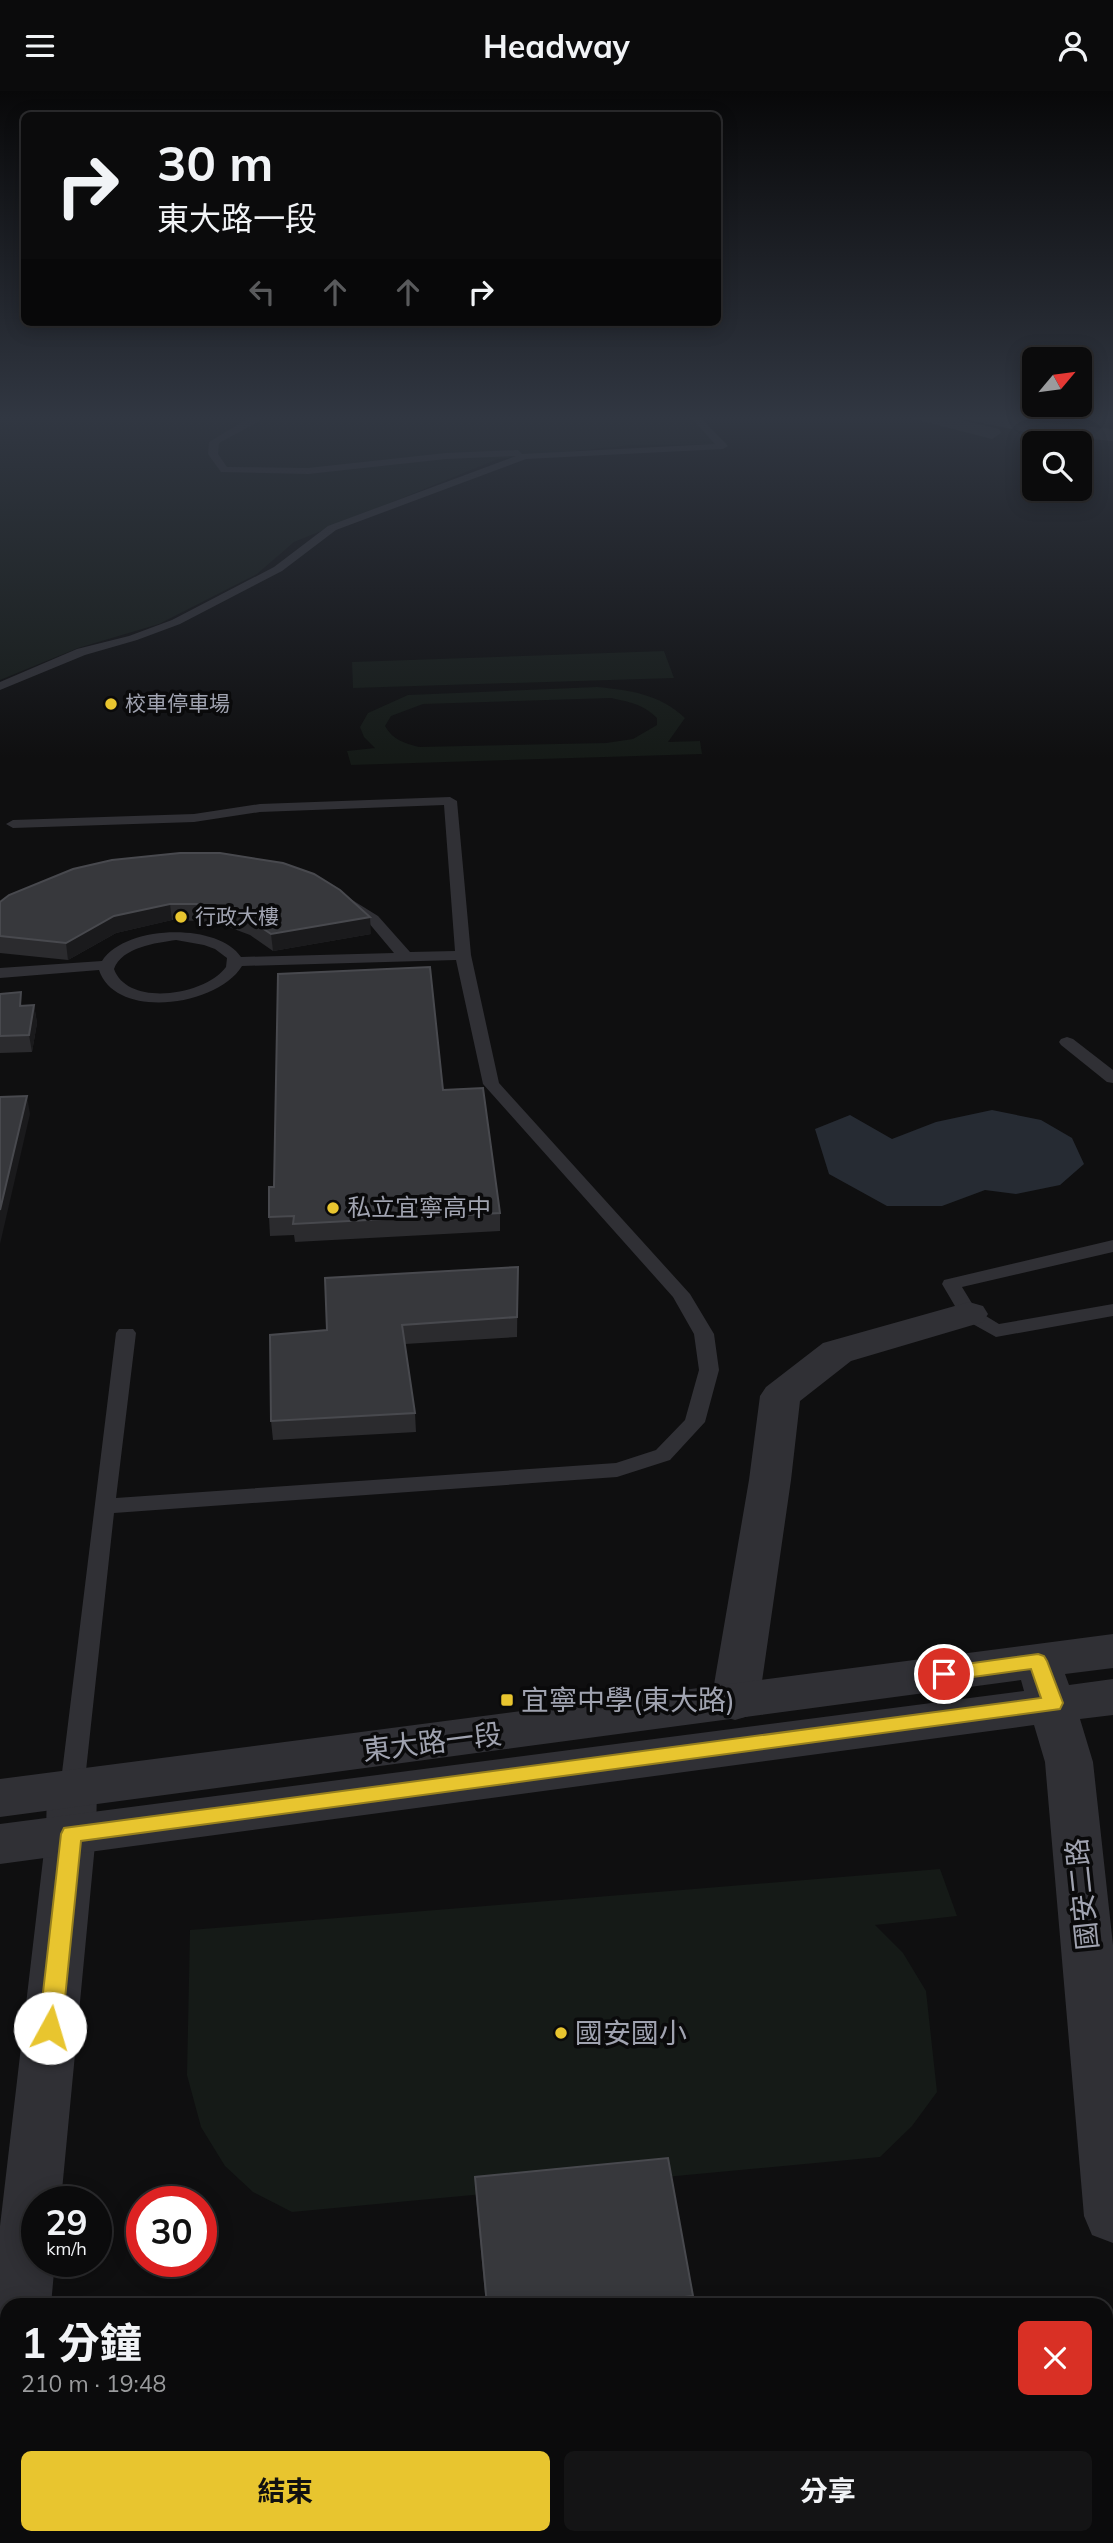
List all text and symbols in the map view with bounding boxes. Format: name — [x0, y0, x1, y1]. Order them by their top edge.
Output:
text: Headway — [483, 26, 630, 66]
icon: menu — [21, 27, 59, 65]
icon: person — [1054, 27, 1092, 65]
text: 30 m — [157, 132, 273, 193]
icon: right — [42, 140, 133, 231]
text: 東大路一段 — [157, 198, 317, 238]
icon: left — [243, 273, 281, 311]
icon: ahead — [316, 273, 354, 311]
icon: ahead — [389, 273, 427, 311]
icon: right — [462, 273, 500, 311]
north arrow — [1022, 347, 1092, 417]
map controls — [1022, 347, 1092, 501]
button: search — [1022, 431, 1092, 501]
place label: 校車停車場 — [125, 690, 230, 716]
marker: 校車停車場 — [103, 696, 119, 712]
place label: 行政大樓 — [195, 903, 279, 929]
marker: 行政大樓 — [173, 909, 189, 925]
place label: 私立宜寧高中 — [347, 1192, 491, 1222]
marker: 私立宜寧高中 — [325, 1200, 341, 1216]
pin — [914, 1644, 974, 1704]
icon: arrive — [925, 1655, 963, 1693]
place label: 宜寧中學(東大路) — [521, 1682, 735, 1717]
marker: 宜寧中學(東大路) — [499, 1692, 515, 1708]
street label: 東大路一段 — [360, 1716, 504, 1767]
street label: 國安二路 — [1058, 1837, 1105, 1952]
position arrow — [13, 1991, 87, 2065]
place label: 國安國小 — [575, 2015, 687, 2050]
marker: 國安國小 — [553, 2025, 569, 2041]
speed limit sign: 30 — [126, 2186, 217, 2277]
text: 29 — [45, 2200, 88, 2244]
text: km/h — [46, 2237, 87, 2260]
text: 1 分鐘 — [21, 2316, 142, 2369]
button: close — [1018, 2321, 1092, 2395]
text: 210 m · 19:48 — [21, 2369, 166, 2398]
button: 結束 — [21, 2451, 550, 2531]
button: 分享 — [564, 2451, 1092, 2531]

